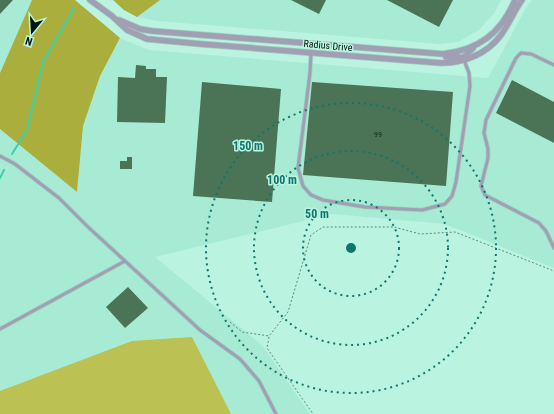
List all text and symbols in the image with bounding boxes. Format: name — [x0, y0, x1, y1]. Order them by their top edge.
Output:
north arrow — [12, 12, 52, 52]
text: N — [24, 34, 34, 48]
street label: Radius Drive — [303, 38, 353, 53]
house number: 99 — [374, 130, 382, 139]
text: 150 m — [233, 139, 263, 153]
text: 100 m — [267, 173, 297, 187]
text: 50 m — [305, 207, 329, 221]
centre of rings — [344, 241, 358, 255]

